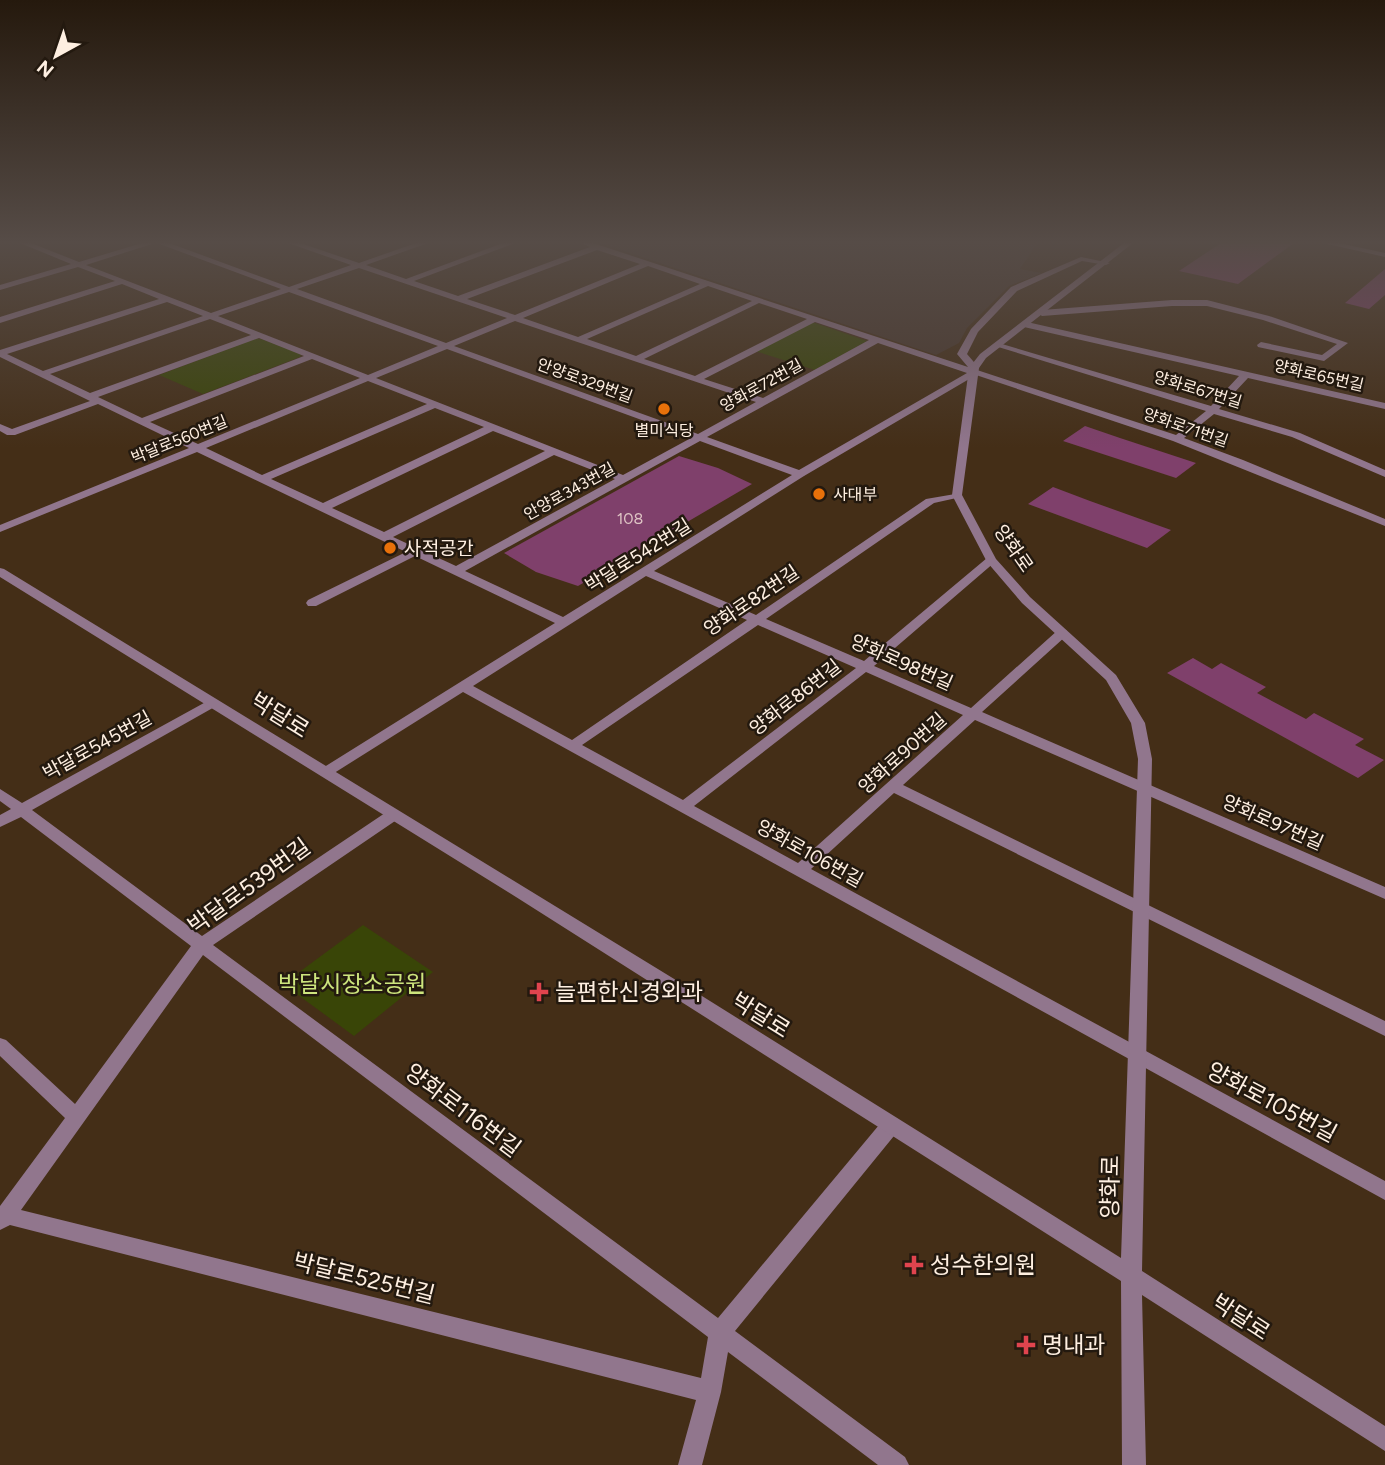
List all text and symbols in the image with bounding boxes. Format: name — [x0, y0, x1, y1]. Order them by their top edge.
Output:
north arrow — [21, 21, 91, 91]
text: N — [32, 55, 58, 82]
street label: 안양로329번길 — [534, 354, 635, 407]
street label: 양화로72번길 — [717, 355, 806, 416]
street label: 양화로65번길 — [1272, 356, 1366, 395]
street label: 양화로67번길 — [1151, 367, 1244, 412]
marker: 별미식당 — [656, 401, 672, 417]
street label: 양화로71번길 — [1141, 404, 1231, 451]
street label: 박달로560번길 — [128, 412, 230, 467]
place label: 별미식당 — [635, 421, 694, 440]
street label: 안양로343번길 — [520, 459, 618, 524]
place label: 사대부 — [833, 485, 877, 504]
marker: 사대부 — [811, 486, 827, 502]
house number: 108 — [617, 509, 643, 528]
street label: 박달로542번길 — [581, 514, 696, 597]
street label: 양화로 — [989, 520, 1038, 576]
place label: 사적공간 — [404, 537, 474, 560]
marker: 사적공간 — [382, 540, 398, 556]
street label: 양화로82번길 — [699, 560, 803, 641]
street label: 양화로98번길 — [847, 630, 957, 695]
street label: 양화로86번길 — [745, 655, 846, 740]
street label: 박달로 — [246, 686, 314, 744]
street label: 박달로545번길 — [39, 706, 156, 785]
street label: 양화로90번길 — [854, 708, 951, 799]
street label: 양화로97번길 — [1219, 790, 1327, 855]
street label: 양화로106번길 — [752, 815, 867, 892]
street label: 박달로539번길 — [182, 832, 316, 940]
park label: 박달시장소공원 — [278, 970, 426, 998]
place label: 늘편한신경외과 — [555, 978, 703, 1006]
marker: 늘편한신경외과 — [529, 982, 549, 1002]
street label: 박달로 — [727, 986, 795, 1044]
street label: 양화로105번길 — [1202, 1056, 1342, 1148]
street label: 양화로116번길 — [400, 1057, 526, 1163]
street label: 양화로 — [1095, 1155, 1125, 1219]
street label: 박달로525번길 — [290, 1247, 438, 1309]
place label: 성수한의원 — [930, 1251, 1036, 1279]
marker: 성수한의원 — [904, 1255, 924, 1275]
street label: 박달로 — [1207, 1288, 1275, 1346]
place label: 명내과 — [1042, 1331, 1105, 1359]
marker: 명내과 — [1016, 1335, 1036, 1355]

